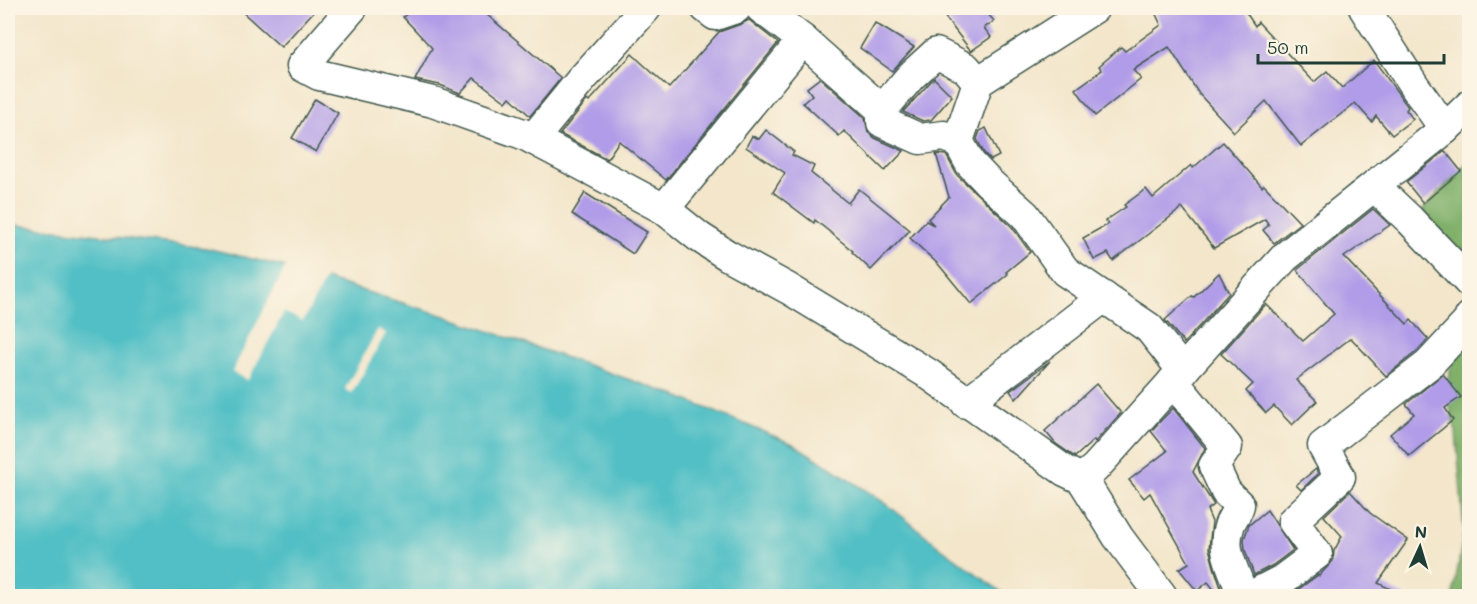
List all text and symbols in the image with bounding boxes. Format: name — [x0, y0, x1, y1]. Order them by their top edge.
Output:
scale bar — [1258, 27, 1444, 65]
text: 50 m — [1267, 35, 1309, 59]
north arrow — [1390, 517, 1450, 577]
text: N — [1414, 521, 1428, 542]

